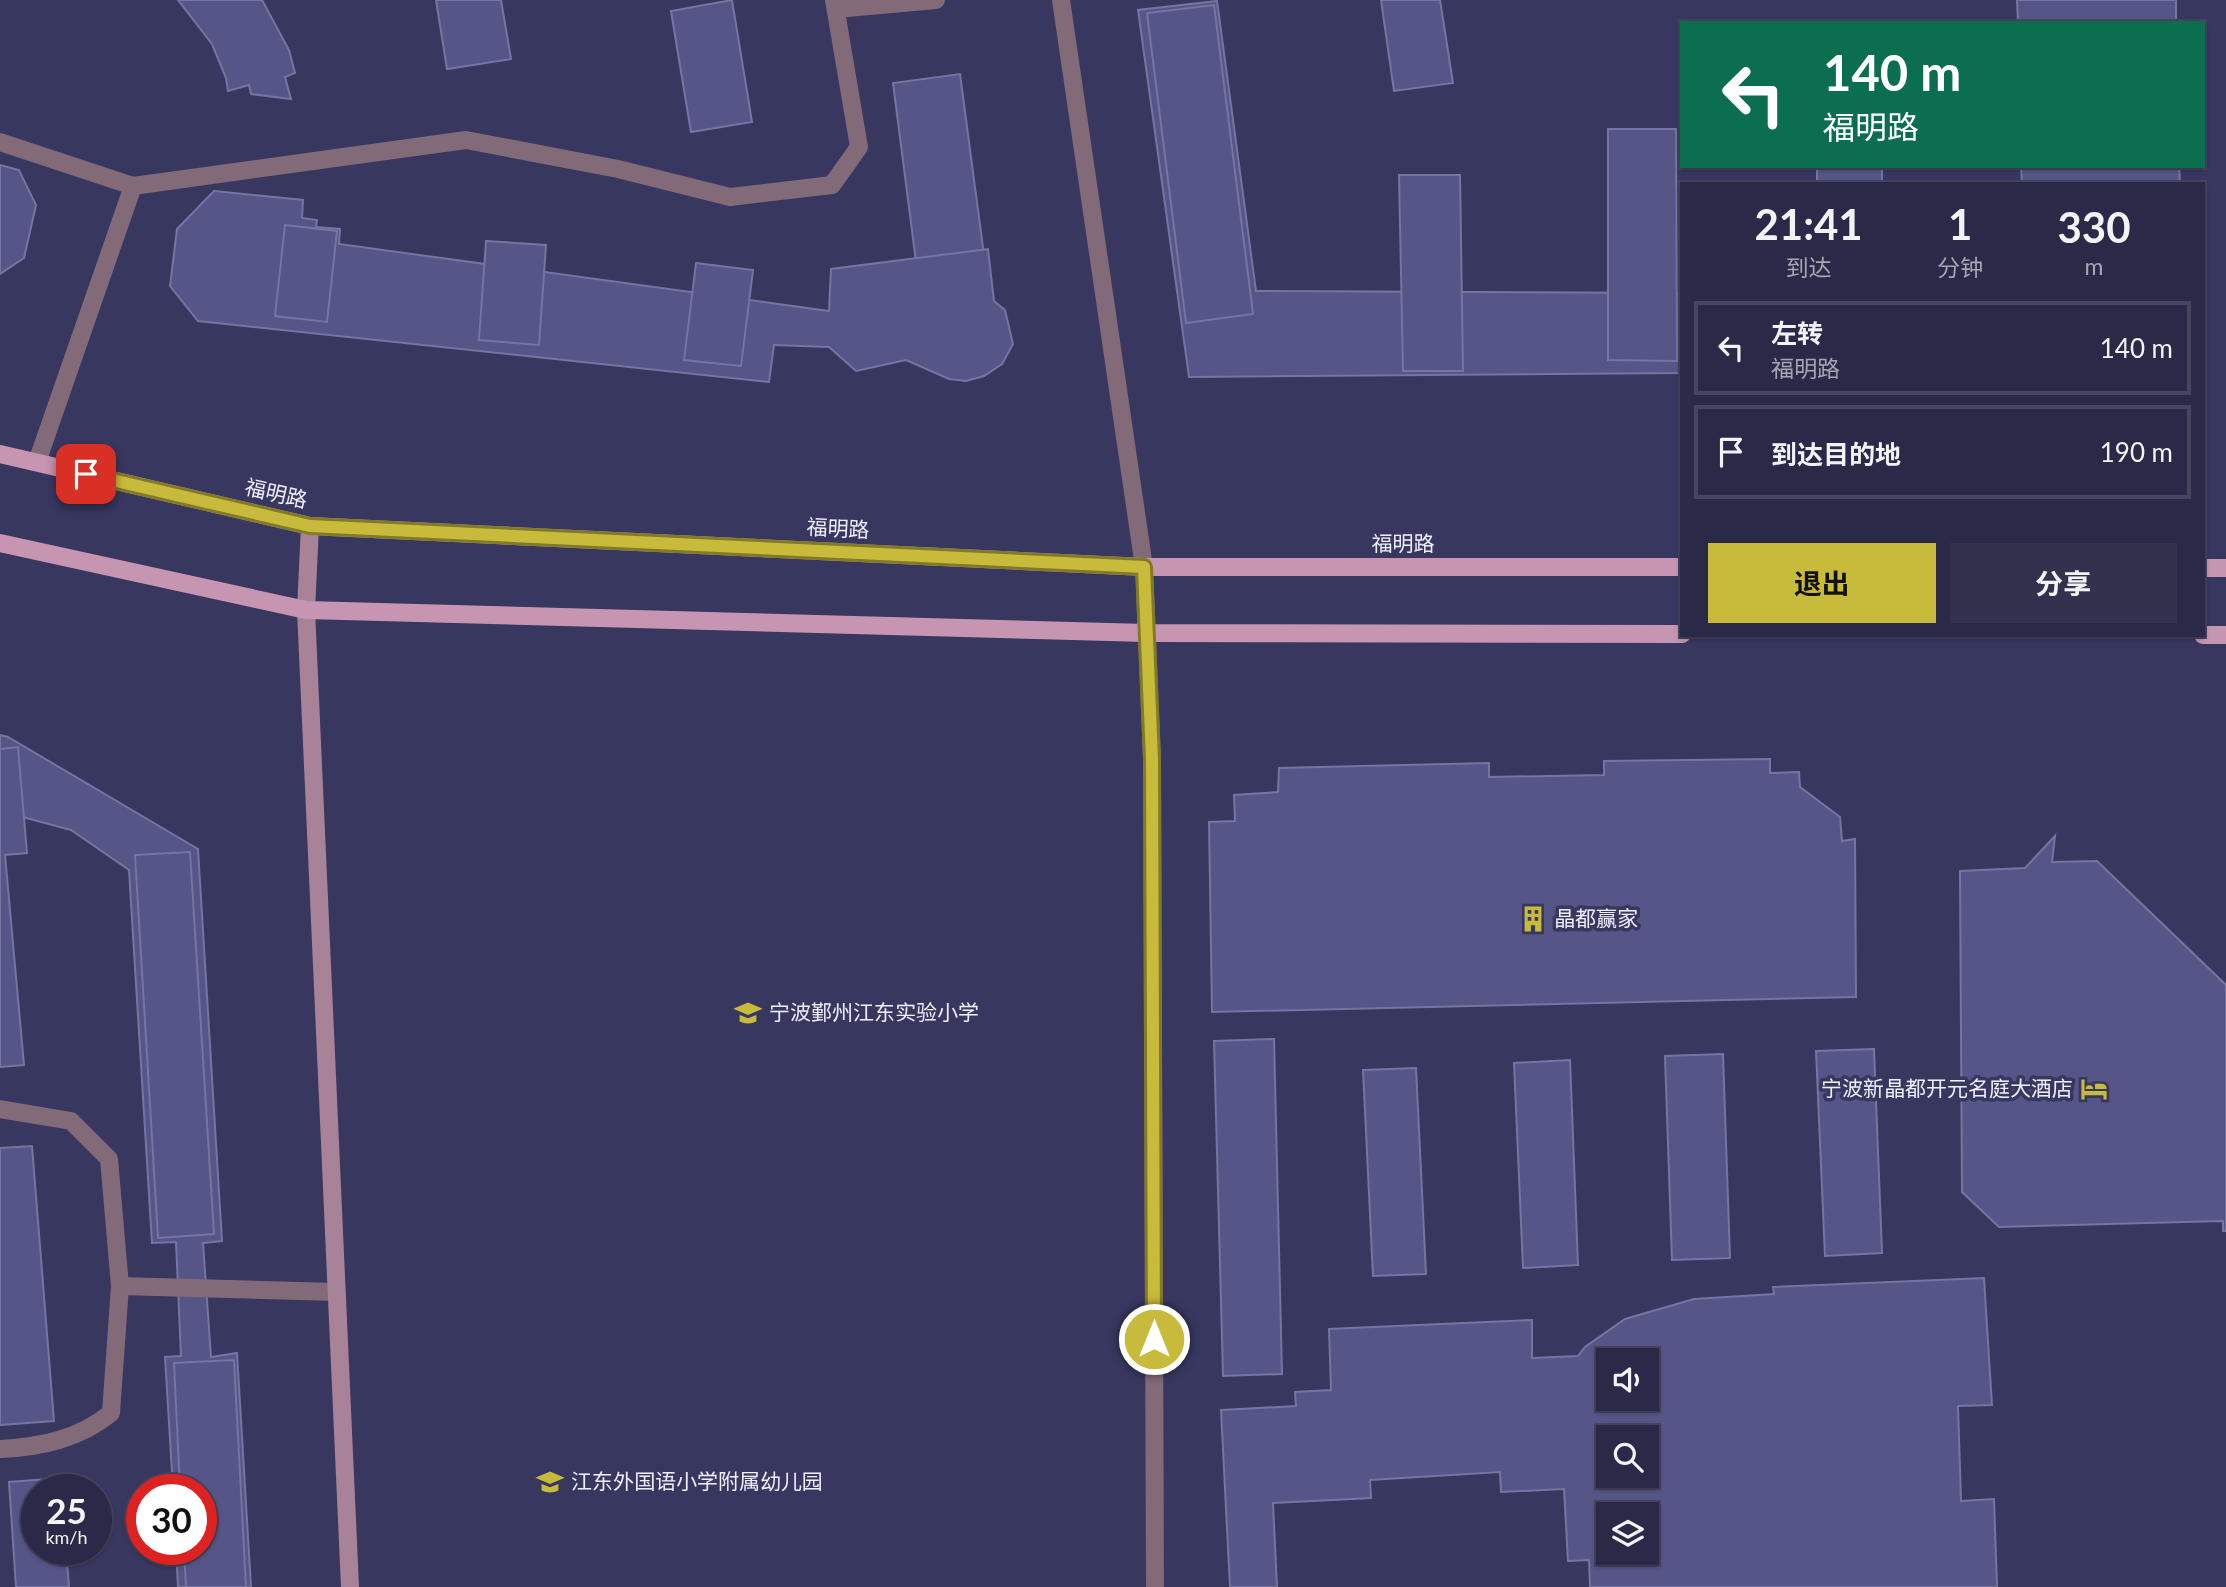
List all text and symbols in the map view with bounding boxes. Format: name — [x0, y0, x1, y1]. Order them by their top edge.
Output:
text: 140 m — [1823, 43, 1961, 101]
icon: left — [1708, 49, 1799, 140]
text: 福明路 — [1823, 107, 1919, 146]
text: 21:41 — [1754, 199, 1863, 249]
text: 1 — [1948, 199, 1972, 249]
text: 330 — [2057, 202, 2131, 252]
text: m — [2085, 252, 2103, 280]
text: 到达 — [1786, 253, 1832, 281]
text: 分钟 — [1937, 253, 1983, 281]
text: 左转 — [1771, 317, 1823, 349]
icon: left — [1712, 329, 1750, 367]
text: 140 m — [2100, 332, 2173, 364]
text: 福明路 — [1771, 354, 1840, 382]
icon: arrive — [1712, 433, 1750, 471]
text: 190 m — [2100, 436, 2173, 468]
text: 到达目的地 — [1771, 438, 1901, 470]
pin — [56, 444, 116, 504]
icon: arrive — [67, 455, 105, 493]
street label: 福明路 — [243, 473, 310, 512]
street label: 福明路 — [806, 513, 870, 542]
street label: 福明路 — [1372, 530, 1435, 555]
button: 退出 — [1708, 543, 1936, 623]
button: 分享 — [1950, 543, 2177, 623]
building icon: 晶都赢家 — [1518, 904, 1548, 934]
place label: 晶都赢家 — [1554, 905, 1638, 930]
school or university icon: 宁波鄞州江东实验小学 — [733, 998, 763, 1028]
place label: 宁波鄞州江东实验小学 — [769, 999, 979, 1024]
hotel icon: 宁波新晶都开元名庭大酒店 — [2079, 1074, 2109, 1104]
place label: 宁波新晶都开元名庭大酒店 — [1821, 1075, 2073, 1100]
position arrow — [1117, 1302, 1191, 1376]
map controls — [1596, 1348, 1659, 1565]
button: sound — [1596, 1348, 1659, 1411]
button: search — [1596, 1425, 1659, 1488]
school or university icon: 江东外国语小学附属幼儿园 — [535, 1467, 565, 1497]
place label: 江东外国语小学附属幼儿园 — [571, 1468, 823, 1493]
speed limit sign: 30 — [126, 1474, 217, 1565]
text: 25 — [46, 1489, 87, 1531]
button: layers — [1596, 1502, 1659, 1565]
text: km/h — [45, 1526, 88, 1548]

